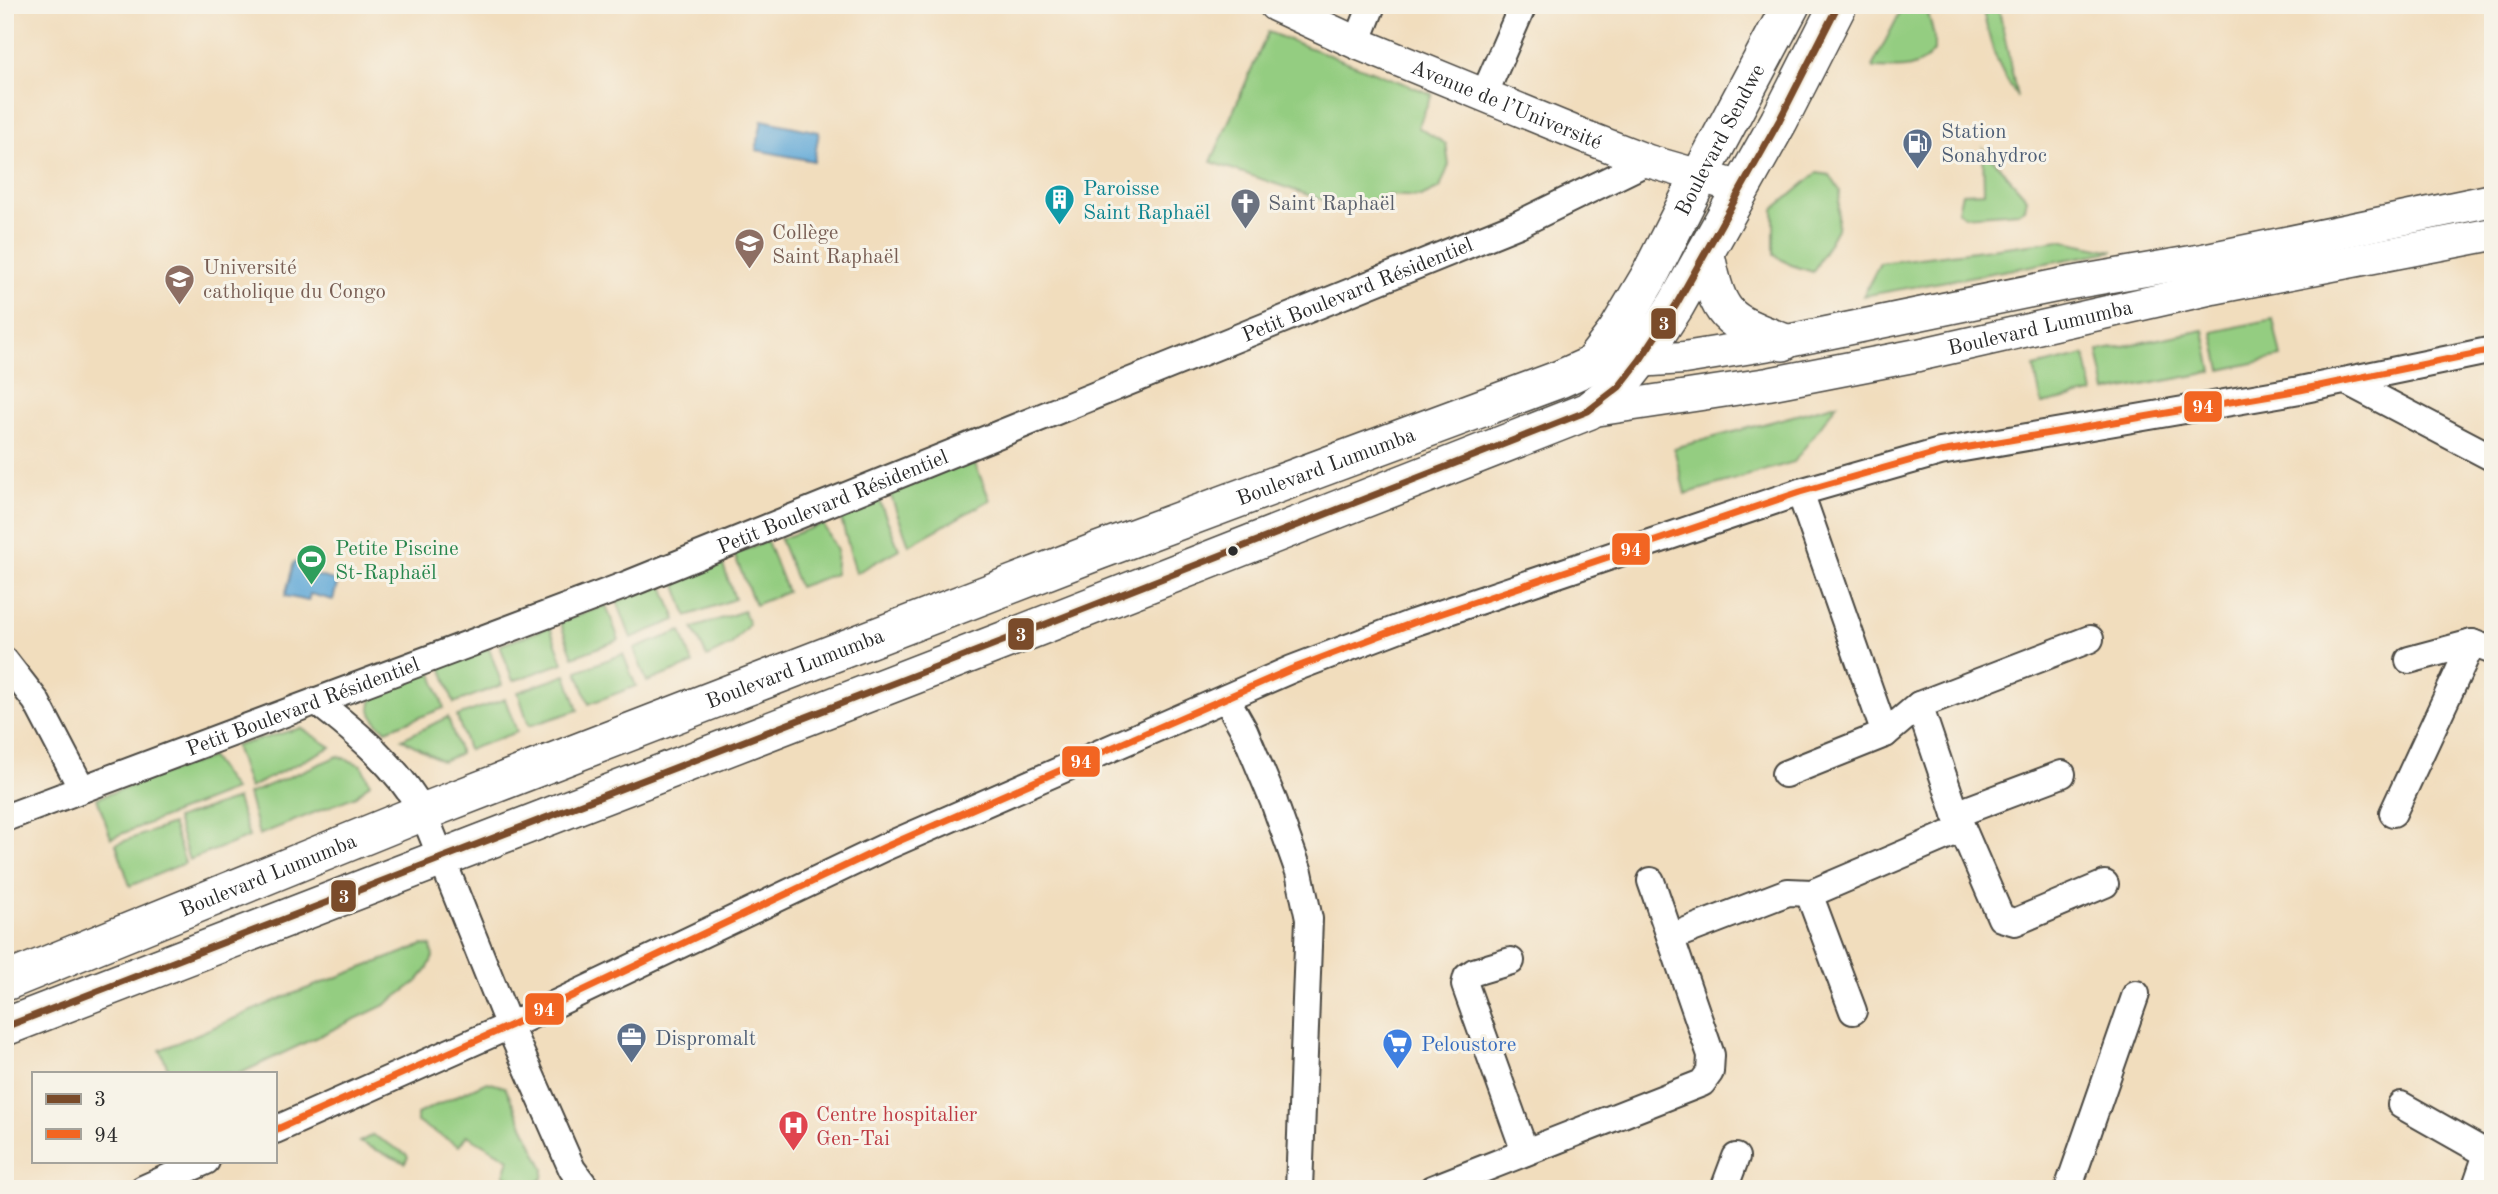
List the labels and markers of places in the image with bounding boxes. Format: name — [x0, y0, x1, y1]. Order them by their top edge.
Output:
place label: Station Sonahydroc — [1941, 122, 2047, 167]
fuel station icon: Station Sonahydroc — [1901, 126, 1935, 170]
place label: Paroisse Saint Raphaël — [1083, 179, 1210, 224]
building icon: Paroisse Saint Raphaël — [1043, 183, 1077, 227]
church icon: Saint Raphaël — [1228, 186, 1262, 230]
place label: Saint Raphaël — [1268, 194, 1395, 215]
place label: Collège Saint Raphaël — [772, 223, 899, 268]
school or university icon: Collège Saint Raphaël — [732, 227, 766, 271]
place label: Université catholique du Congo — [203, 258, 386, 303]
school or university icon: Université catholique du Congo — [163, 262, 197, 306]
place label: Petite Piscine St-Raphaël — [335, 539, 459, 584]
sports icon: Petite Piscine St-Raphaël — [295, 543, 329, 587]
unlabelled marker — [1226, 544, 1240, 558]
office icon: Dispromalt — [615, 1021, 649, 1065]
supermarket icon: Peloustore — [1381, 1027, 1415, 1071]
place label: Dispromalt — [655, 1029, 756, 1050]
place label: Peloustore — [1421, 1035, 1516, 1056]
place label: Centre hospitalier Gen-Tai — [816, 1105, 978, 1150]
hospital icon: Centre hospitalier Gen-Tai — [776, 1109, 810, 1153]

